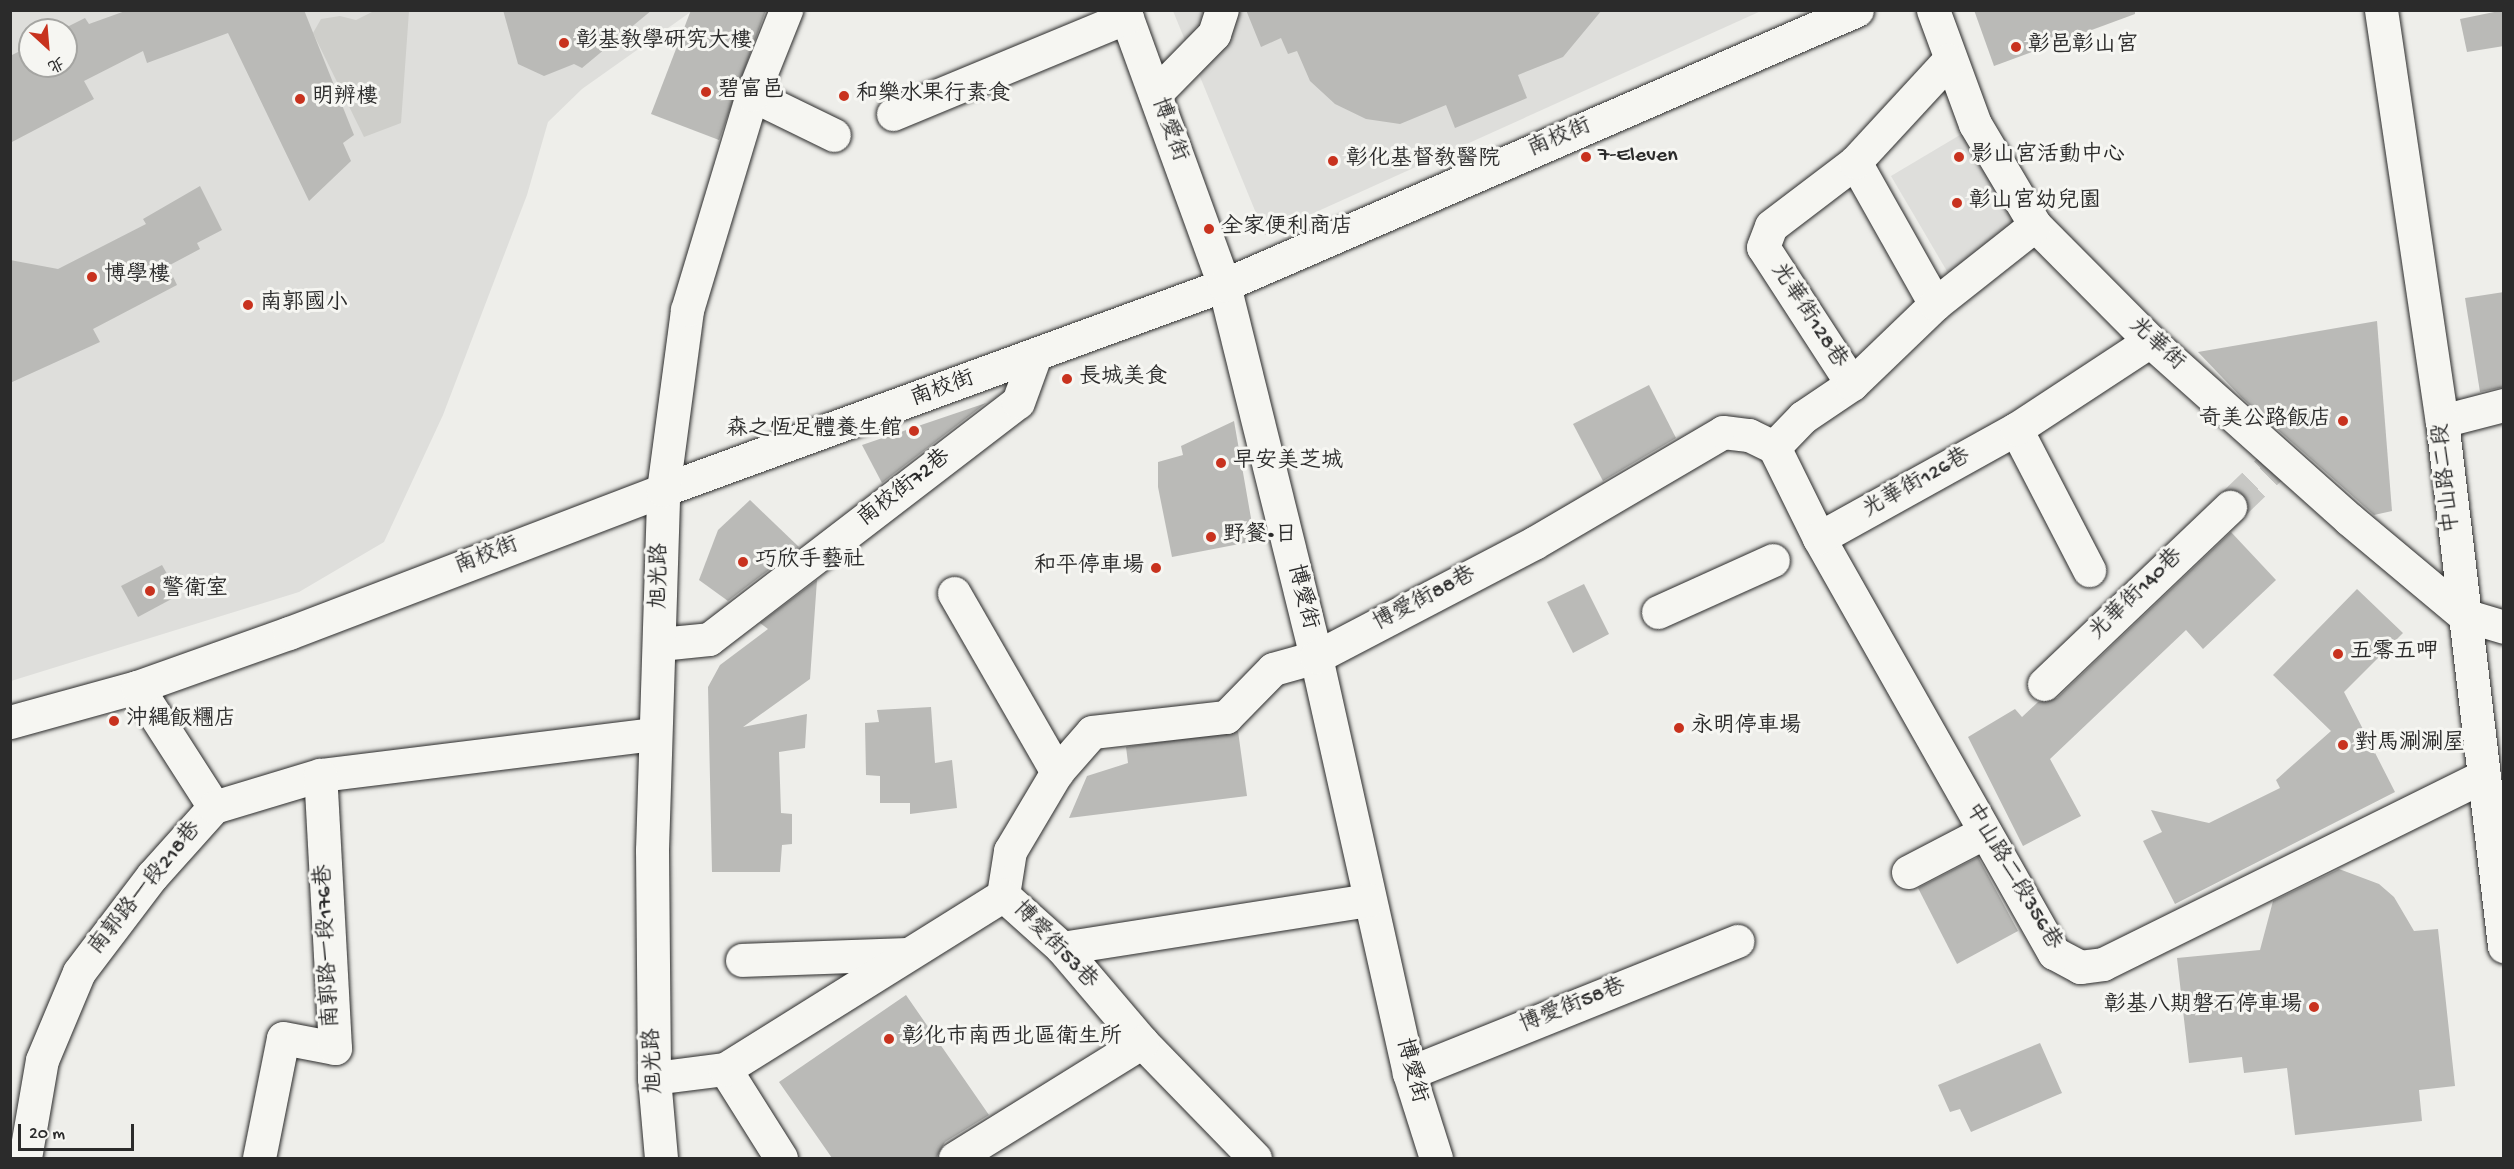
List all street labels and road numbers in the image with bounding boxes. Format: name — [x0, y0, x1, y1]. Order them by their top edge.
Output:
street label: 博愛街 — [1144, 94, 1192, 166]
street label: 南校街 — [1524, 114, 1596, 164]
street label: 光華街128巷 — [1764, 259, 1852, 373]
street label: 光華街 — [2123, 313, 2189, 377]
street label: 南校街 — [907, 366, 979, 414]
street label: 中山路二段 — [2429, 422, 2467, 534]
street label: 光華街126巷 — [1859, 444, 1975, 524]
street label: 南校街72巷 — [853, 445, 957, 533]
street label: 南校街 — [451, 533, 523, 581]
street label: 旭光路 — [647, 543, 675, 609]
street label: 光華街140巷 — [2085, 544, 2189, 646]
street label: 博愛街 — [1280, 562, 1322, 632]
street label: 博愛街88巷 — [1369, 562, 1481, 638]
street label: 中山路二段356巷 — [1958, 799, 2066, 955]
street label: 南郭路一段218巷 — [84, 817, 208, 961]
street label: 南郭路一段176巷 — [312, 864, 346, 1028]
street label: 博愛街53巷 — [1006, 897, 1102, 995]
street label: 博愛街58巷 — [1516, 974, 1630, 1040]
street label: 旭光路 — [641, 1028, 669, 1094]
street label: 博愛街 — [1389, 1036, 1431, 1106]

